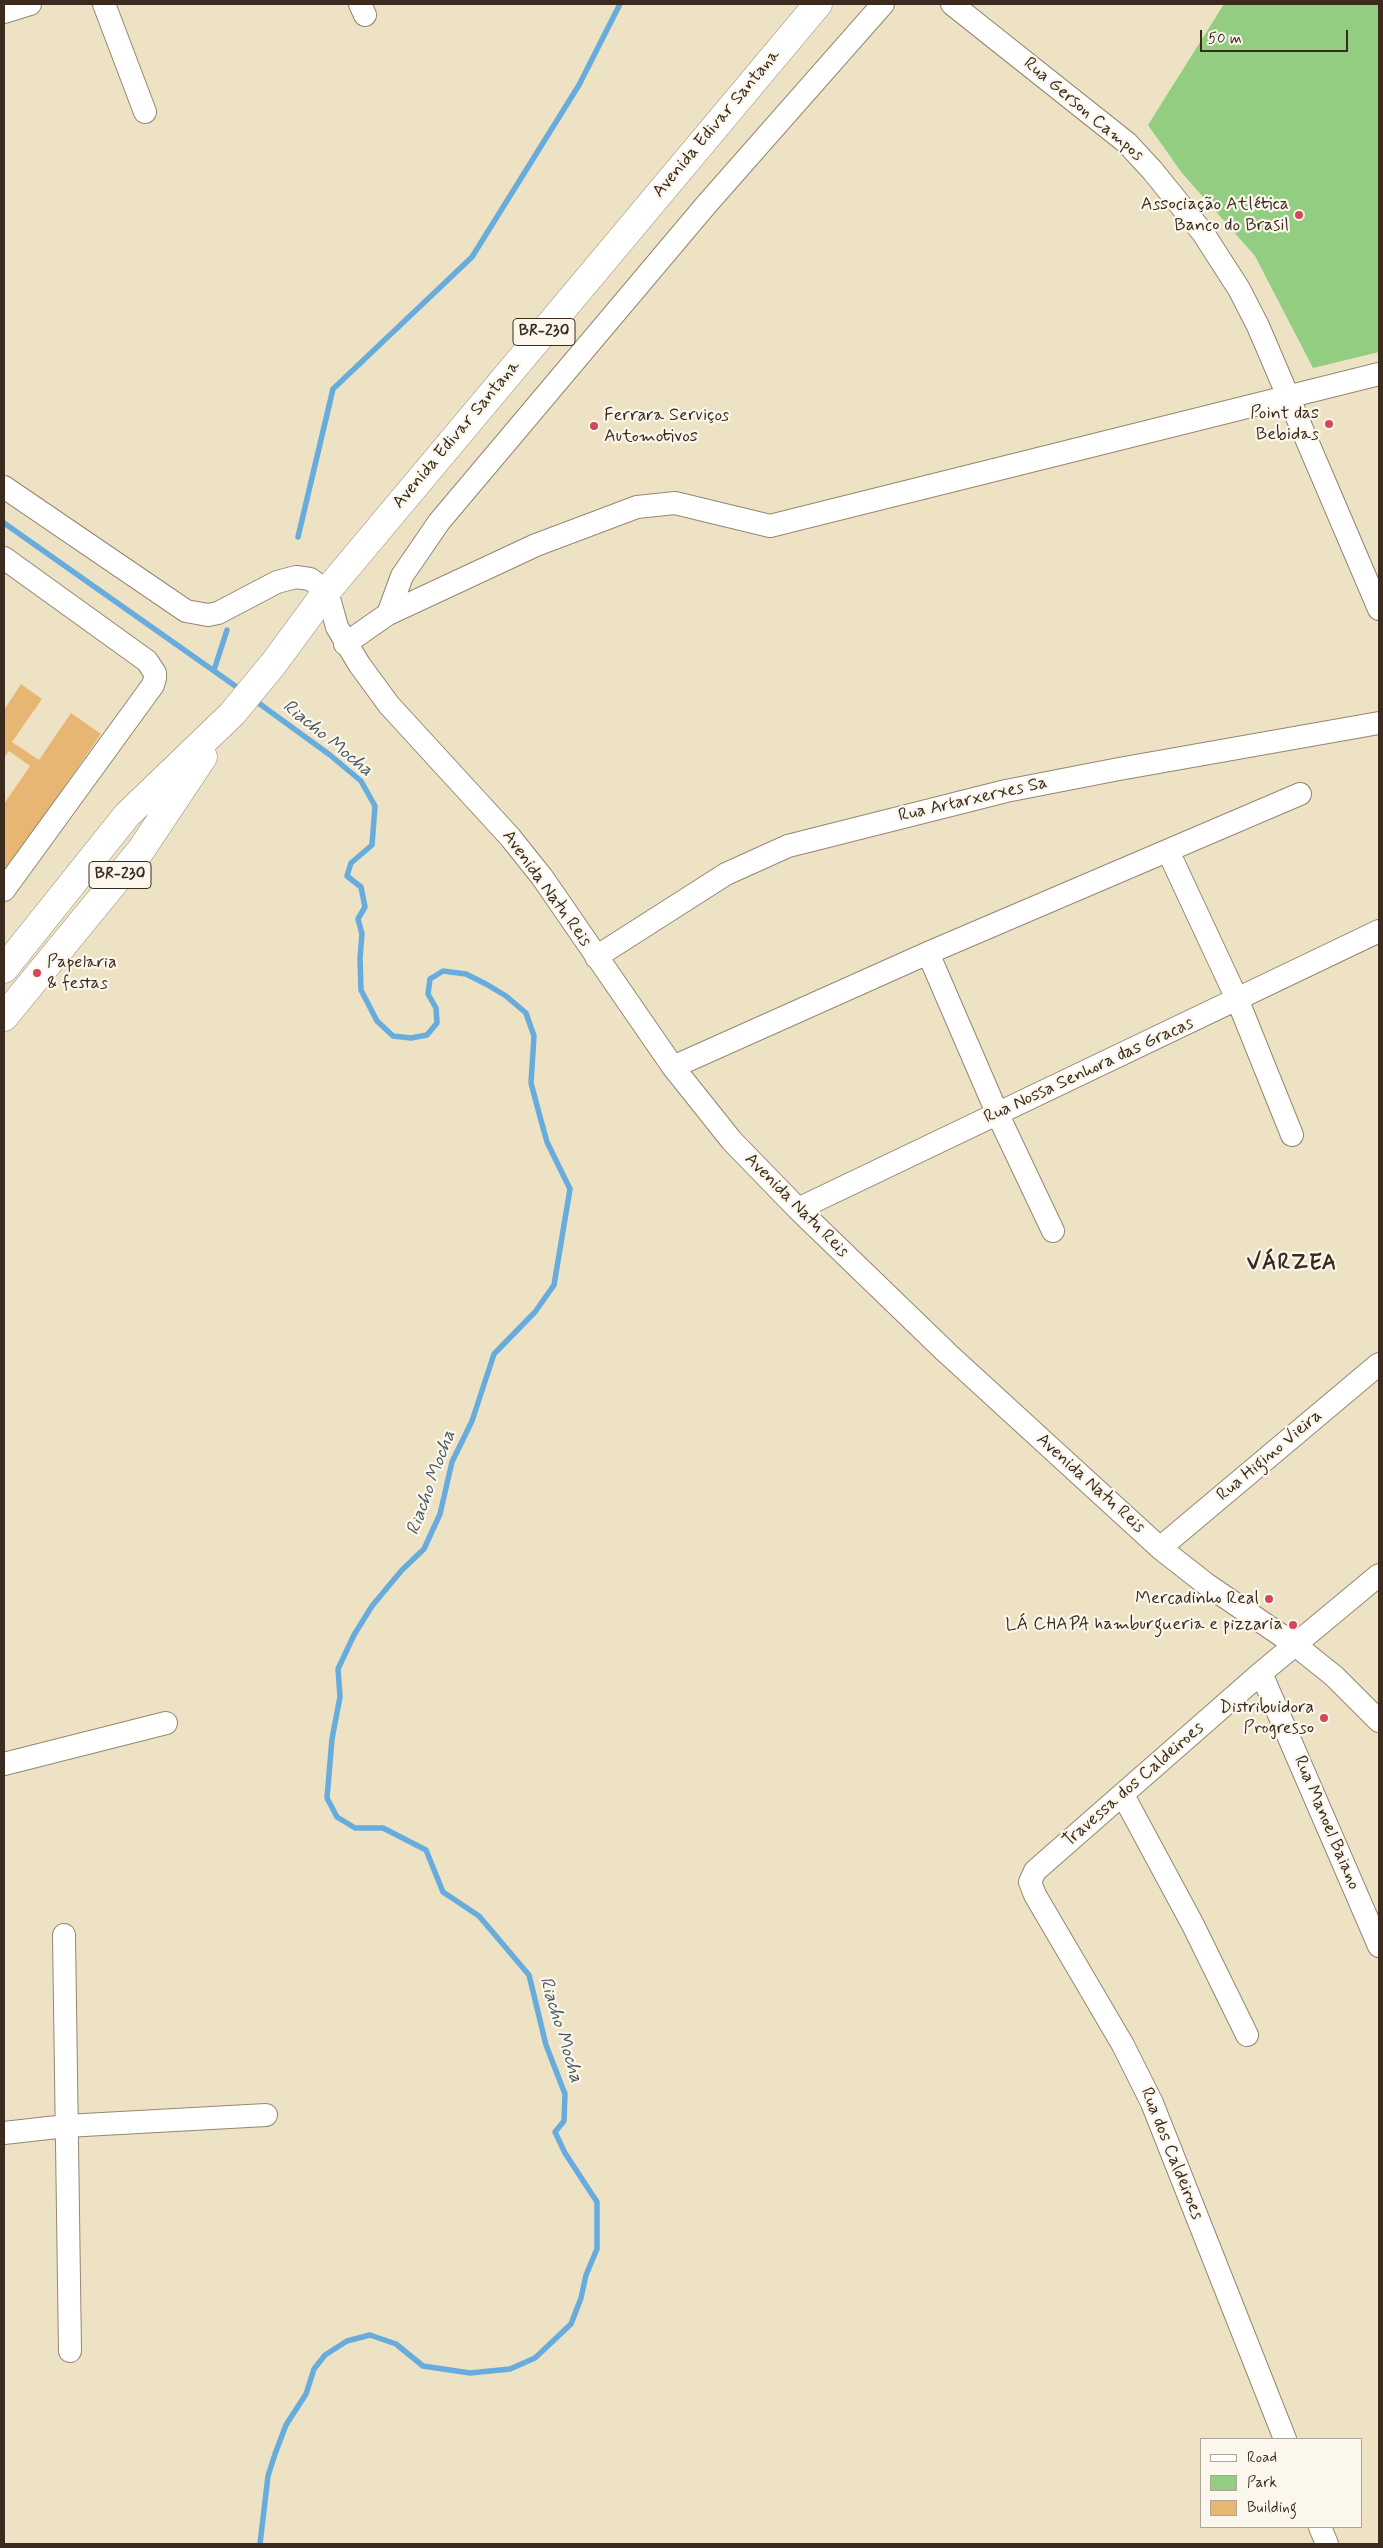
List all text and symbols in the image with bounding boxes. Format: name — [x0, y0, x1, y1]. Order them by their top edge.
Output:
scale bar — [1203, 20, 1350, 52]
text: 50 m — [1208, 29, 1242, 49]
street label: Avenida Edivar Santana — [649, 45, 785, 203]
street label: Rua Gerson Campos — [1018, 53, 1148, 167]
place label: Associação Atlética Banco do Brasil — [1141, 194, 1289, 236]
marker: Associação Atlética Banco do Brasil — [1293, 209, 1305, 221]
road number: BR-230 — [513, 318, 575, 346]
street label: Avenida Edivar Santana — [389, 356, 525, 514]
place label: Point das Bebidas — [1250, 403, 1319, 446]
place label: Ferrara Serviços Automotivos — [604, 405, 729, 448]
marker: Point das Bebidas — [1323, 418, 1335, 430]
marker: Ferrara Serviços Automotivos — [588, 420, 600, 432]
water label: Riacho Mocha — [277, 696, 377, 782]
street label: Rua Artarxerxes Sa — [896, 772, 1050, 828]
street label: Avenida Natu Reis — [496, 826, 596, 952]
road number: BR-230 — [89, 862, 151, 888]
place label: Papelaria & festas — [47, 952, 117, 994]
marker: Papelaria & festas — [31, 967, 43, 979]
street label: Rua Nossa Senhora das Gracas — [981, 1013, 1197, 1129]
street label: Avenida Natu Reis — [739, 1149, 853, 1263]
district label: VÁRZEA — [1247, 1251, 1337, 1277]
street label: Rua Higino Vieira — [1213, 1406, 1327, 1506]
water label: Riacho Mocha — [403, 1428, 461, 1538]
street label: Avenida Natu Reis — [1031, 1430, 1149, 1538]
place label: Mercadinho Real — [1135, 1588, 1259, 1610]
marker: Mercadinho Real — [1263, 1593, 1275, 1605]
place label: LÁ CHAPA hamburgueria e pizzaria — [1005, 1614, 1283, 1636]
marker: LÁ CHAPA hamburgueria e pizzaria — [1287, 1619, 1299, 1631]
place label: Distribuidora Progresso — [1220, 1697, 1314, 1740]
marker: Distribuidora Progresso — [1318, 1712, 1330, 1724]
street label: Travessa dos Caldeiroes — [1059, 1718, 1209, 1852]
street label: Rua Manoel Baiano — [1288, 1753, 1364, 1893]
water label: Riacho Mocha — [533, 1974, 587, 2086]
street label: Rua dos Caldeiroes — [1135, 2085, 1207, 2223]
legend — [1200, 2438, 1363, 2528]
text: Road — [1247, 2448, 1277, 2468]
text: Park — [1247, 2473, 1277, 2493]
text: Building — [1247, 2498, 1297, 2518]

